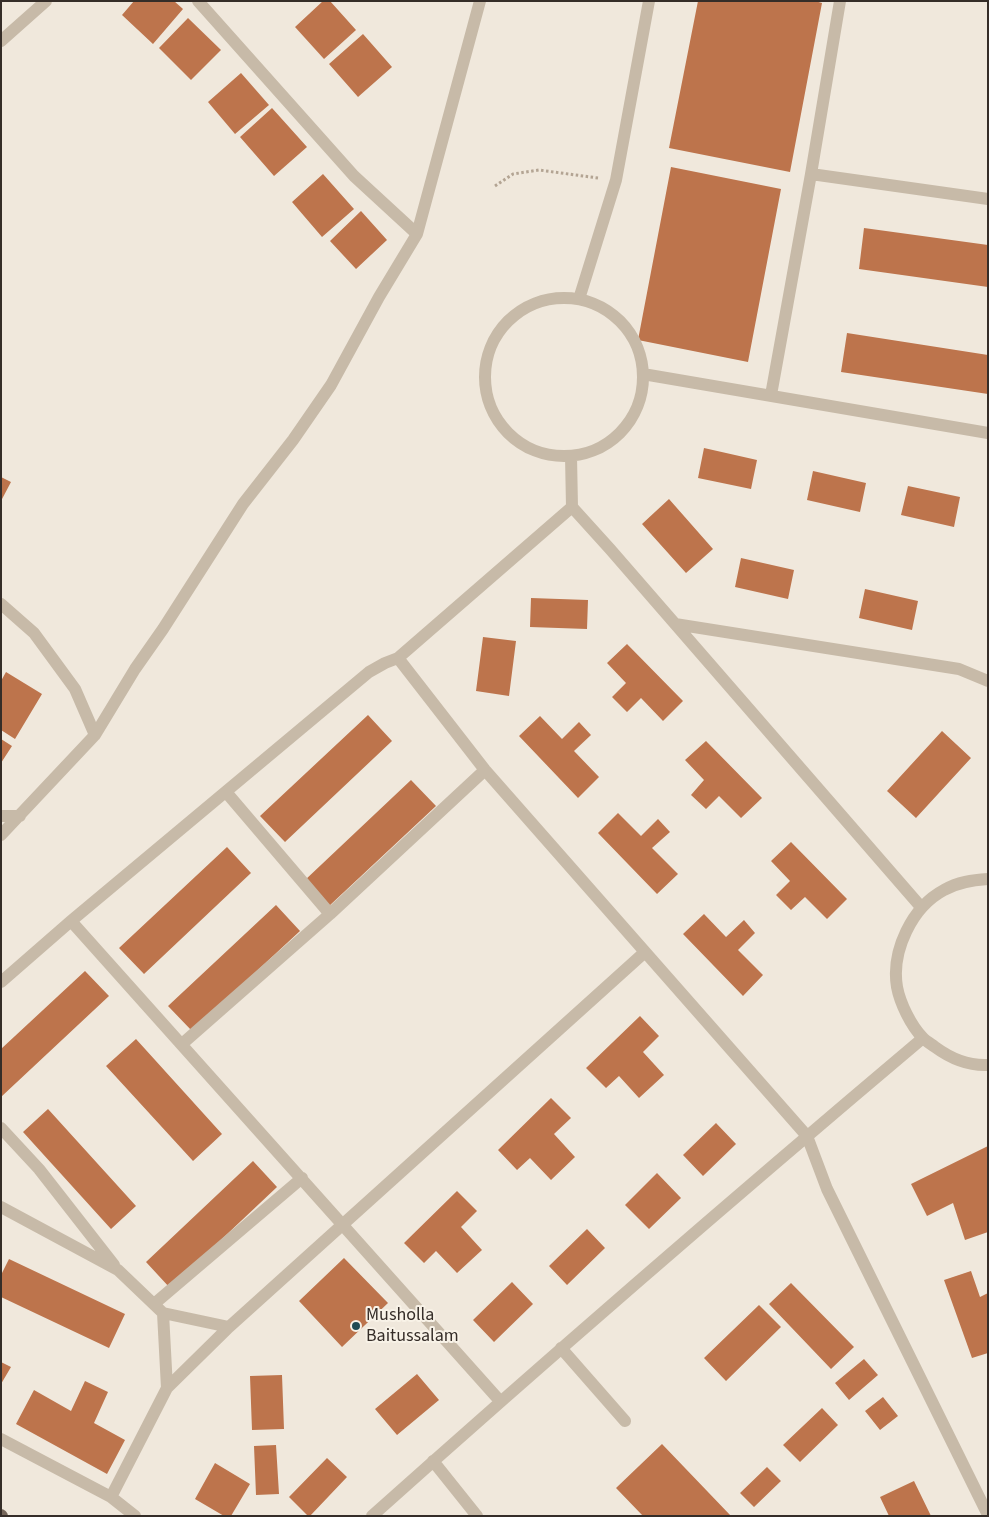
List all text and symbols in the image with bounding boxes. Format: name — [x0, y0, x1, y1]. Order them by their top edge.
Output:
place label: Musholla Baitussalam — [366, 1305, 459, 1348]
marker: Musholla Baitussalam — [350, 1320, 362, 1332]

